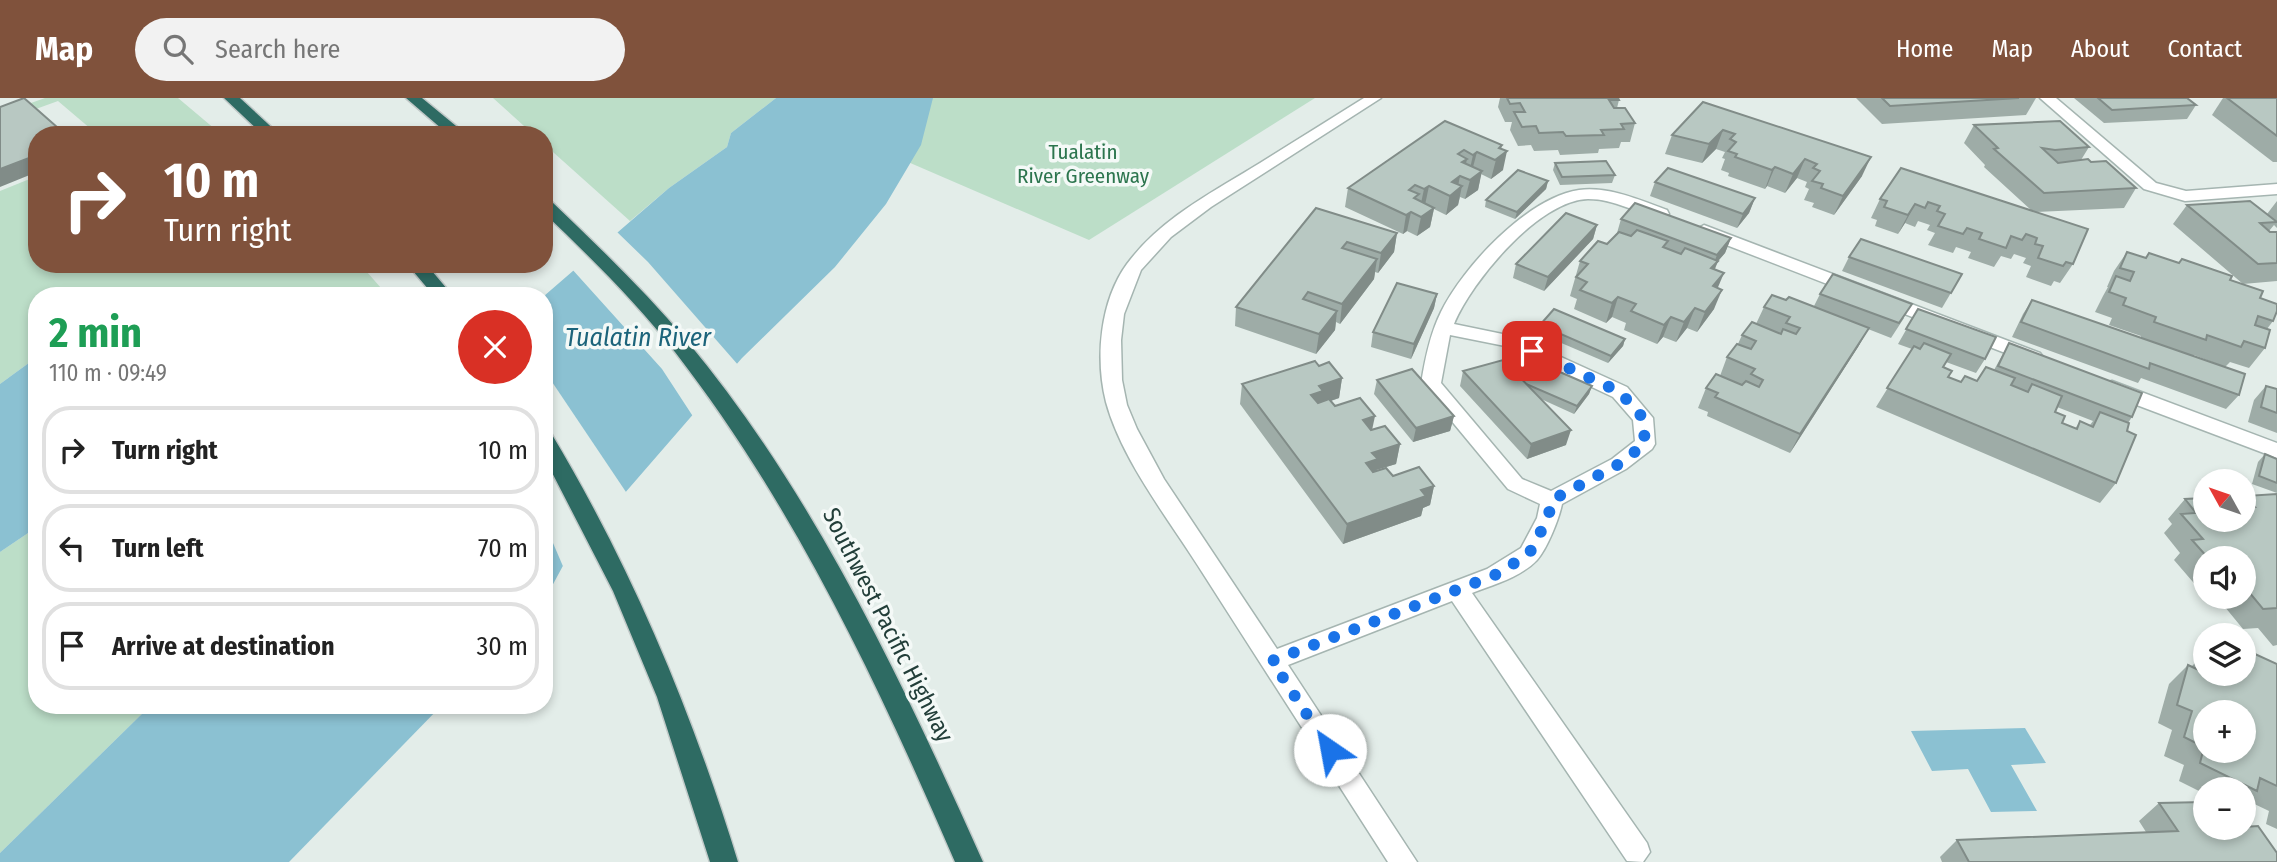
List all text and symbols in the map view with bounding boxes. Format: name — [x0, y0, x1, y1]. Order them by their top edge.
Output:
search box — [135, 18, 625, 81]
text: Map — [35, 29, 93, 69]
icon: search — [159, 30, 197, 68]
text: Search here — [215, 34, 340, 65]
text: Home — [1896, 35, 1953, 63]
text: Map — [1991, 35, 2033, 63]
text: About — [2071, 35, 2129, 63]
text: Contact — [2167, 35, 2242, 63]
park label: Tualatin River Greenway — [1017, 139, 1150, 189]
text: 10 m — [164, 151, 259, 210]
icon: right — [49, 154, 140, 245]
text: Turn right — [164, 211, 291, 249]
text: 2 min — [49, 308, 142, 358]
button: close — [458, 310, 532, 384]
pin — [1502, 321, 1562, 381]
water label: Tualatin River — [565, 322, 712, 353]
icon: arrive — [1513, 332, 1551, 370]
text: 110 m · 09:49 — [49, 359, 167, 387]
icon: right — [53, 431, 91, 469]
text: Turn right — [112, 435, 218, 466]
text: 10 m — [478, 435, 528, 466]
north arrow — [2193, 469, 2256, 532]
map controls — [2193, 469, 2256, 840]
street label: Southwest Pacific Highway — [817, 503, 959, 747]
icon: left — [53, 529, 91, 567]
text: Turn left — [112, 533, 204, 564]
text: 70 m — [478, 533, 528, 564]
button: sound — [2193, 546, 2256, 609]
button: layers — [2193, 623, 2256, 686]
icon: arrive — [53, 627, 91, 665]
text: Arrive at destination — [112, 631, 335, 662]
text: 30 m — [477, 631, 528, 662]
button: + — [2193, 700, 2256, 763]
position arrow — [1293, 713, 1367, 787]
button: − — [2193, 777, 2256, 840]

